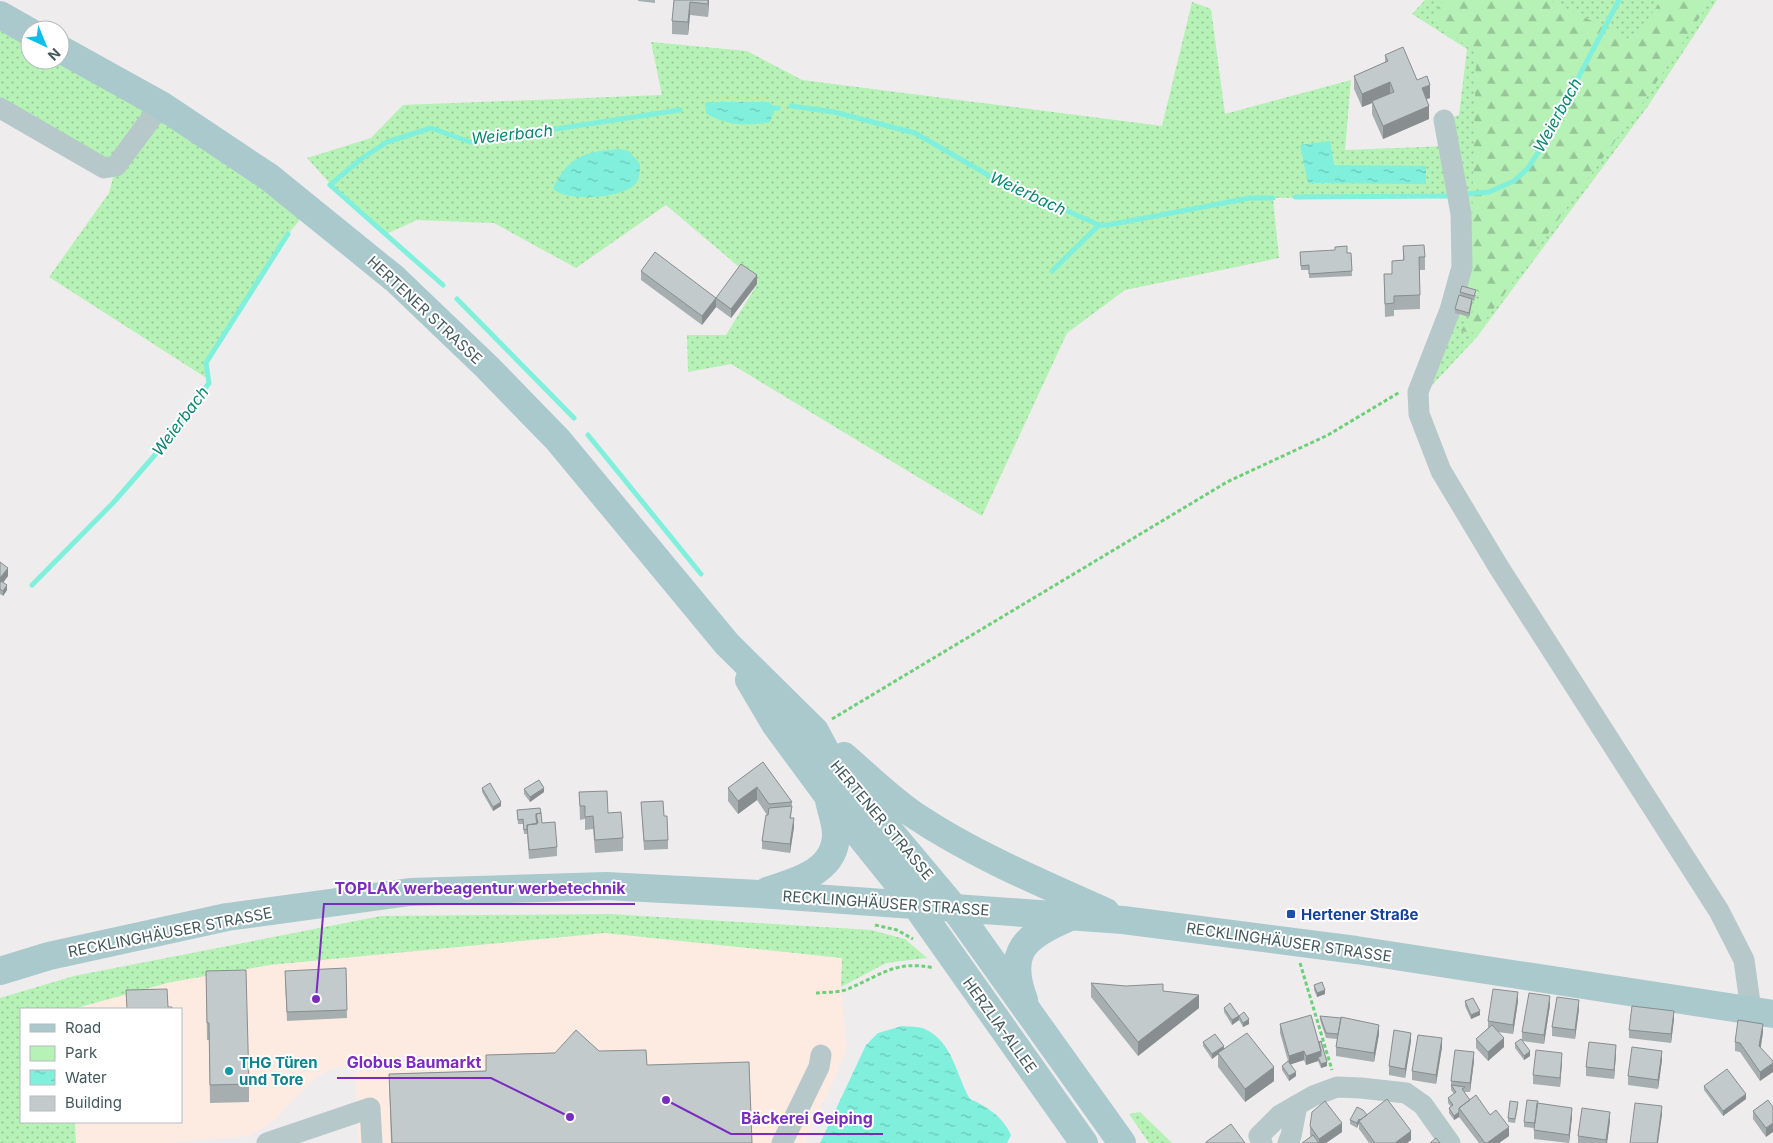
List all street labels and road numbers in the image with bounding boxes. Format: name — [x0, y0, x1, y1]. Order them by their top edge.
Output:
street label: HERTENER STRASSE — [364, 252, 486, 368]
street label: HERTENER STRASSE — [826, 756, 938, 884]
street label: RECKLINGHÄUSER STRASSE — [782, 886, 990, 920]
street label: RECKLINGHÄUSER STRASSE — [67, 903, 273, 961]
street label: RECKLINGHÄUSER STRASSE — [1185, 918, 1393, 966]
street label: HERZLIA-ALLEE — [959, 974, 1041, 1076]

